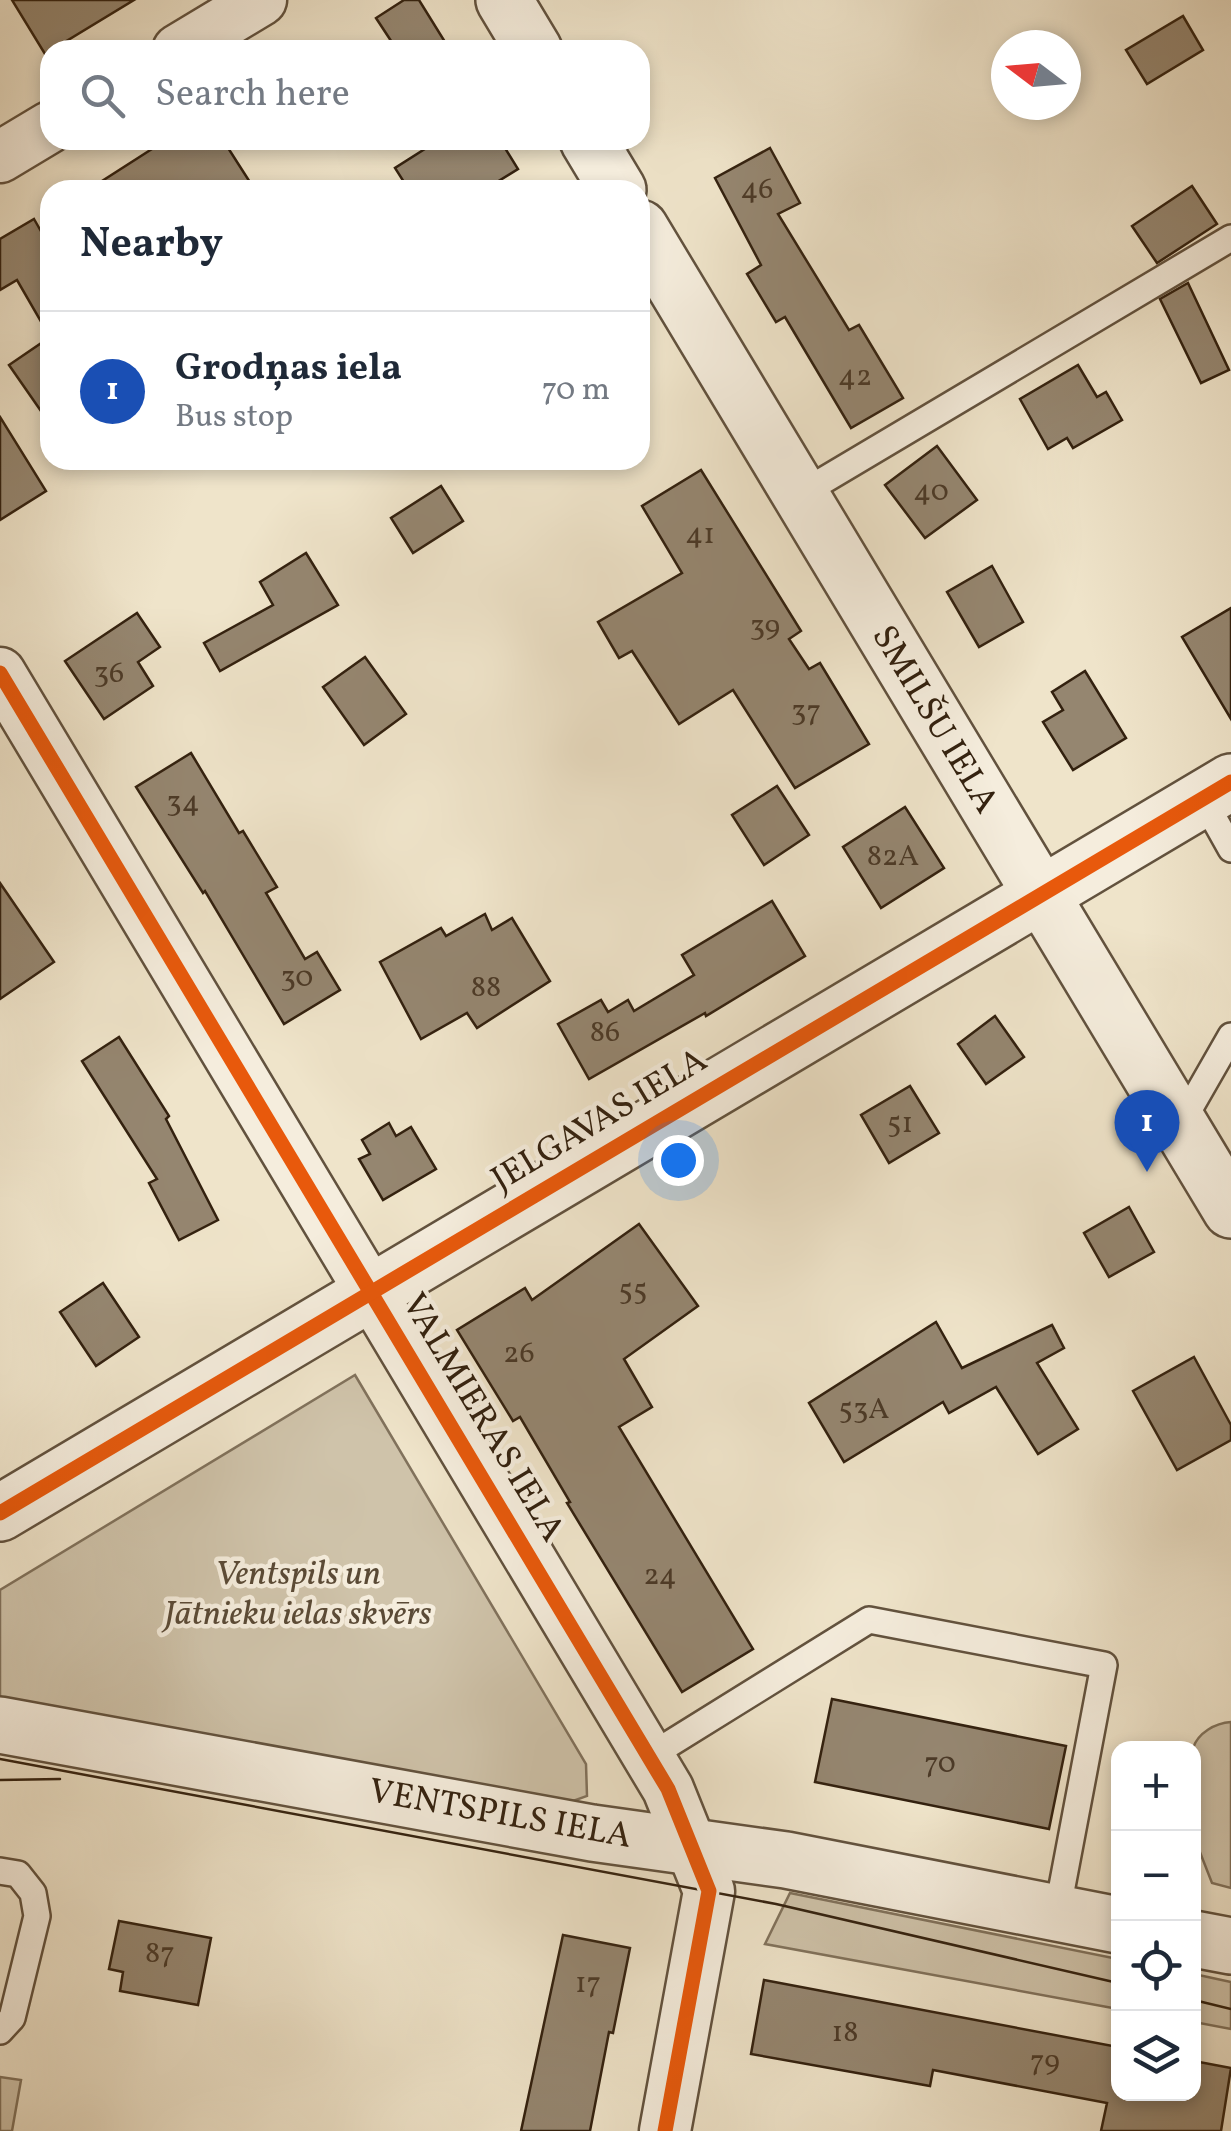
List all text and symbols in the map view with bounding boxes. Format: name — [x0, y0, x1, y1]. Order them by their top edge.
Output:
north arrow — [991, 30, 1081, 120]
search box — [40, 40, 650, 150]
icon: search — [75, 68, 130, 123]
text: Search here — [155, 69, 350, 122]
house number: 46 — [741, 169, 773, 211]
text: Nearby — [80, 216, 223, 275]
text: Grodņas iela — [175, 343, 402, 396]
house number: 42 — [838, 356, 872, 398]
text: 1 — [106, 369, 119, 413]
text: 70 m — [542, 369, 610, 413]
text: Bus stop — [175, 396, 293, 440]
house number: 40 — [913, 471, 949, 513]
house number: 41 — [685, 514, 715, 556]
house number: 39 — [750, 606, 780, 648]
street label: SMILŠU IELA — [859, 617, 1009, 823]
house number: 36 — [94, 653, 124, 695]
house number: 37 — [791, 691, 821, 733]
house number: 34 — [166, 782, 200, 824]
house number: 82A — [867, 836, 919, 878]
house number: 30 — [281, 957, 313, 999]
house number: 88 — [471, 967, 501, 1009]
house number: 86 — [590, 1012, 620, 1054]
street label: JELGAVAS IELA — [483, 1038, 717, 1204]
pin: 1 — [1114, 1090, 1180, 1172]
house number: 51 — [887, 1103, 913, 1145]
your location — [653, 1135, 704, 1186]
house number: 55 — [619, 1270, 647, 1312]
street label: VALMIERAS IELA — [389, 1285, 575, 1551]
house number: 26 — [503, 1333, 535, 1375]
house number: 53A — [839, 1389, 889, 1431]
park label: Ventspils un Jātnieku ielas skvērs — [161, 1551, 432, 1639]
house number: 24 — [643, 1555, 677, 1597]
map controls — [1111, 1741, 1201, 2101]
button: + — [1111, 1741, 1201, 1831]
house number: 70 — [924, 1743, 956, 1785]
street label: VENTSPILS IELA — [365, 1768, 635, 1862]
button: − — [1111, 1831, 1201, 1921]
button: locate — [1111, 1921, 1201, 2011]
house number: 87 — [145, 1933, 175, 1975]
house number: 17 — [575, 1963, 601, 2005]
button: layers — [1111, 2011, 1201, 2101]
house number: 18 — [832, 2012, 858, 2054]
house number: 79 — [1030, 2041, 1060, 2083]

